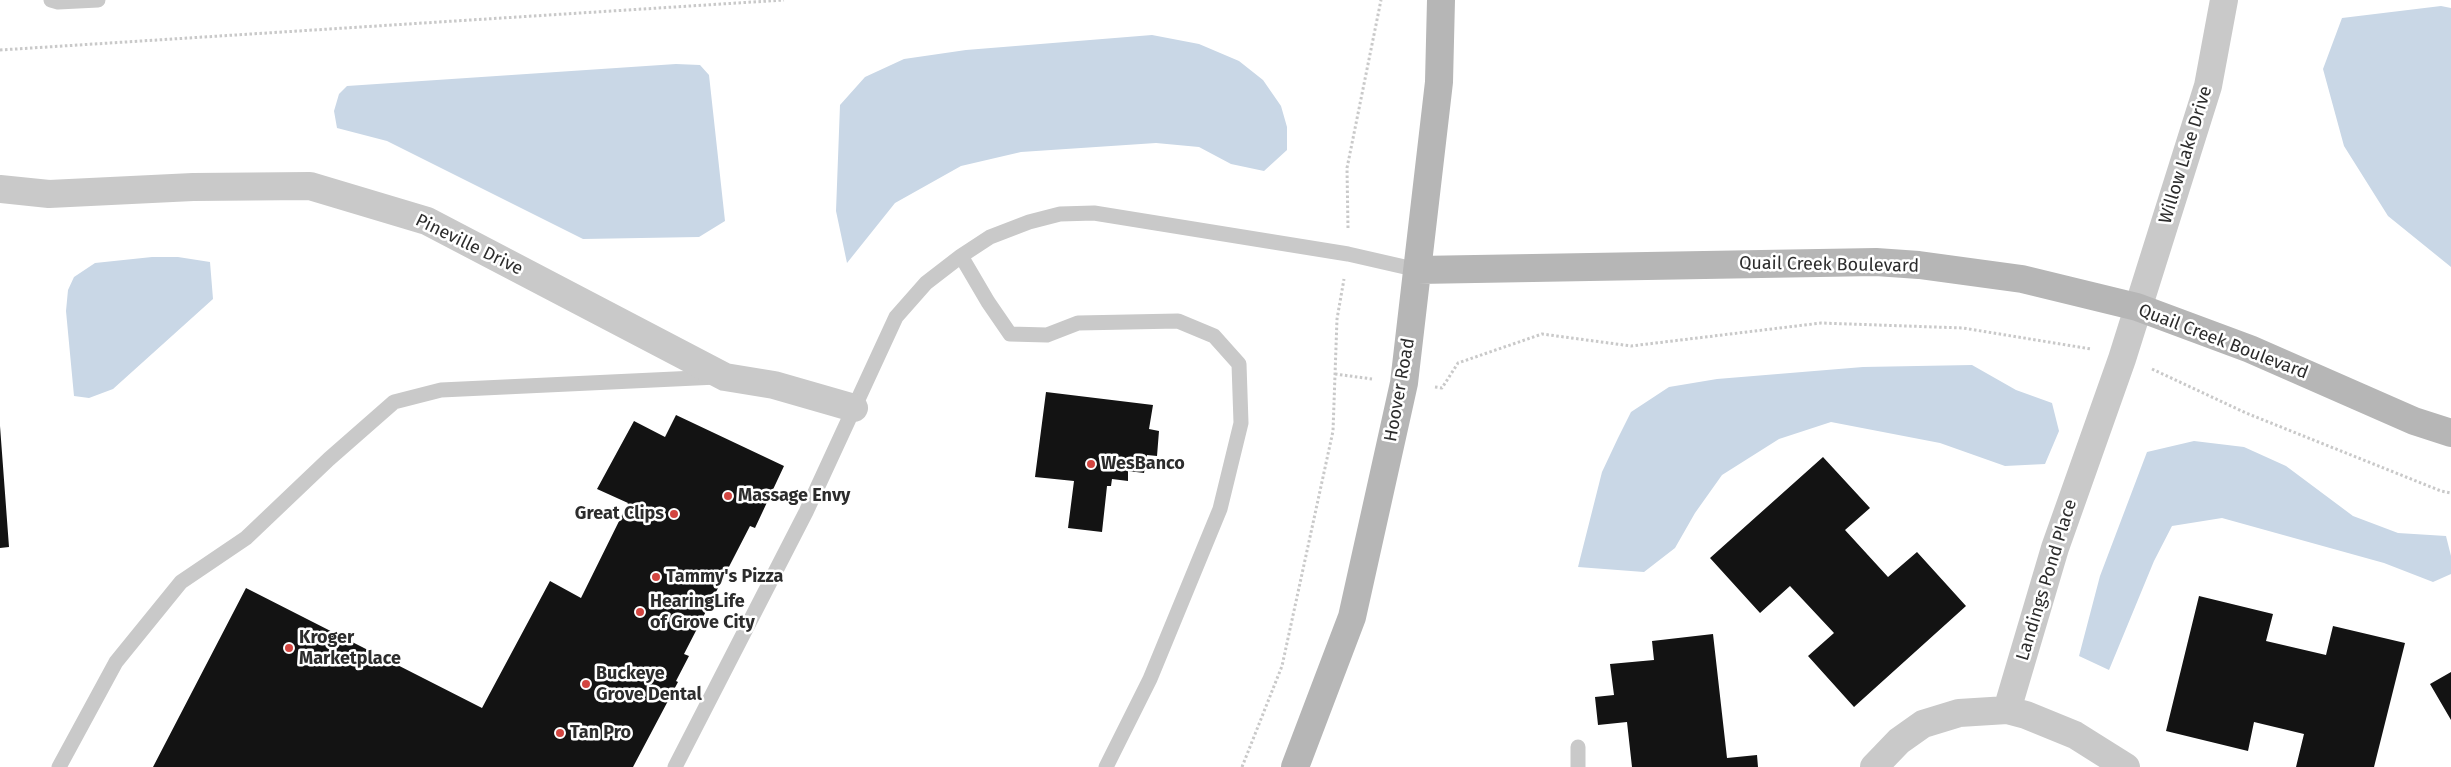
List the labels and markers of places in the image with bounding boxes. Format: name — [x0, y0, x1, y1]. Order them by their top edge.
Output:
place label: WesBanco — [1101, 453, 1185, 475]
marker: WesBanco — [1085, 458, 1097, 470]
place label: Massage Envy — [738, 485, 850, 507]
marker: Massage Envy — [722, 490, 734, 502]
place label: Great Clips — [575, 503, 664, 525]
marker: Great Clips — [668, 508, 680, 520]
place label: Tammy's Pizza — [666, 566, 783, 588]
marker: Tammy's Pizza — [650, 571, 662, 583]
place label: HearingLife of Grove City — [650, 591, 755, 634]
marker: HearingLife of Grove City — [634, 606, 646, 618]
place label: Kroger Marketplace — [299, 627, 401, 670]
marker: Kroger Marketplace — [283, 642, 295, 654]
place label: Buckeye Grove Dental — [596, 663, 702, 706]
marker: Buckeye Grove Dental — [580, 678, 592, 690]
place label: Tan Pro — [570, 722, 631, 744]
marker: Tan Pro — [554, 727, 566, 739]

